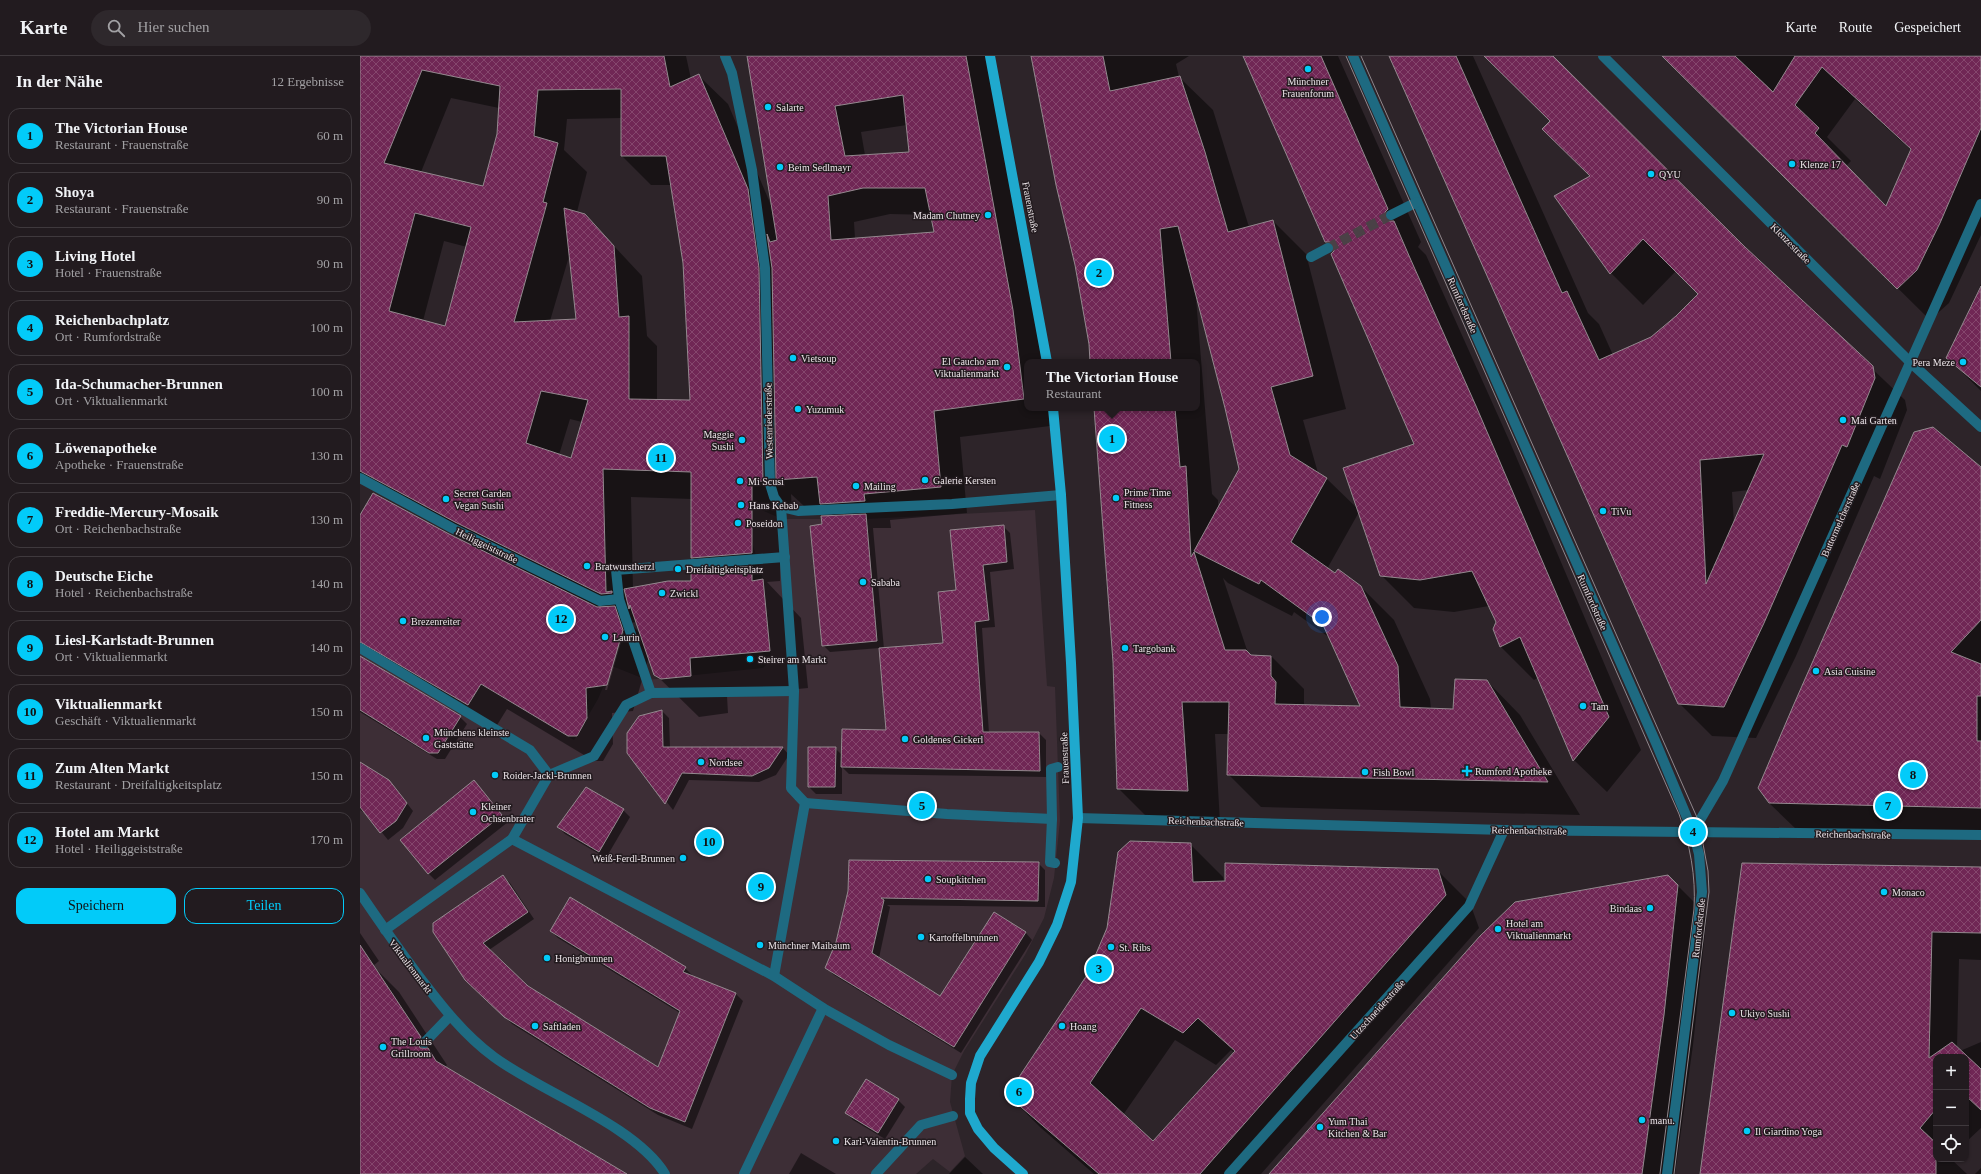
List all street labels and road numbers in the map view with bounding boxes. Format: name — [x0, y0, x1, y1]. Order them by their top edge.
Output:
street label: Frauenstraße — [1020, 181, 1041, 234]
street label: Klenzestraße — [1768, 221, 1813, 266]
street label: Rumfordstraße — [1445, 276, 1480, 335]
street label: Westenriederstraße — [762, 382, 775, 459]
street label: Buttermelcherstraße — [1819, 479, 1862, 558]
street label: Heiliggeiststraße — [454, 526, 520, 565]
street label: Rumfordstraße — [1575, 573, 1610, 632]
street label: Frauenstraße — [1058, 731, 1071, 784]
street label: Reichenbachstraße — [1168, 815, 1244, 828]
street label: Reichenbachstraße — [1491, 824, 1567, 837]
street label: Reichenbachstraße — [1815, 828, 1891, 841]
street label: Rumfordstraße — [1690, 897, 1707, 958]
street label: Viktualienmarkt — [387, 937, 435, 996]
street label: Utzschneiderstraße — [1348, 977, 1407, 1041]

